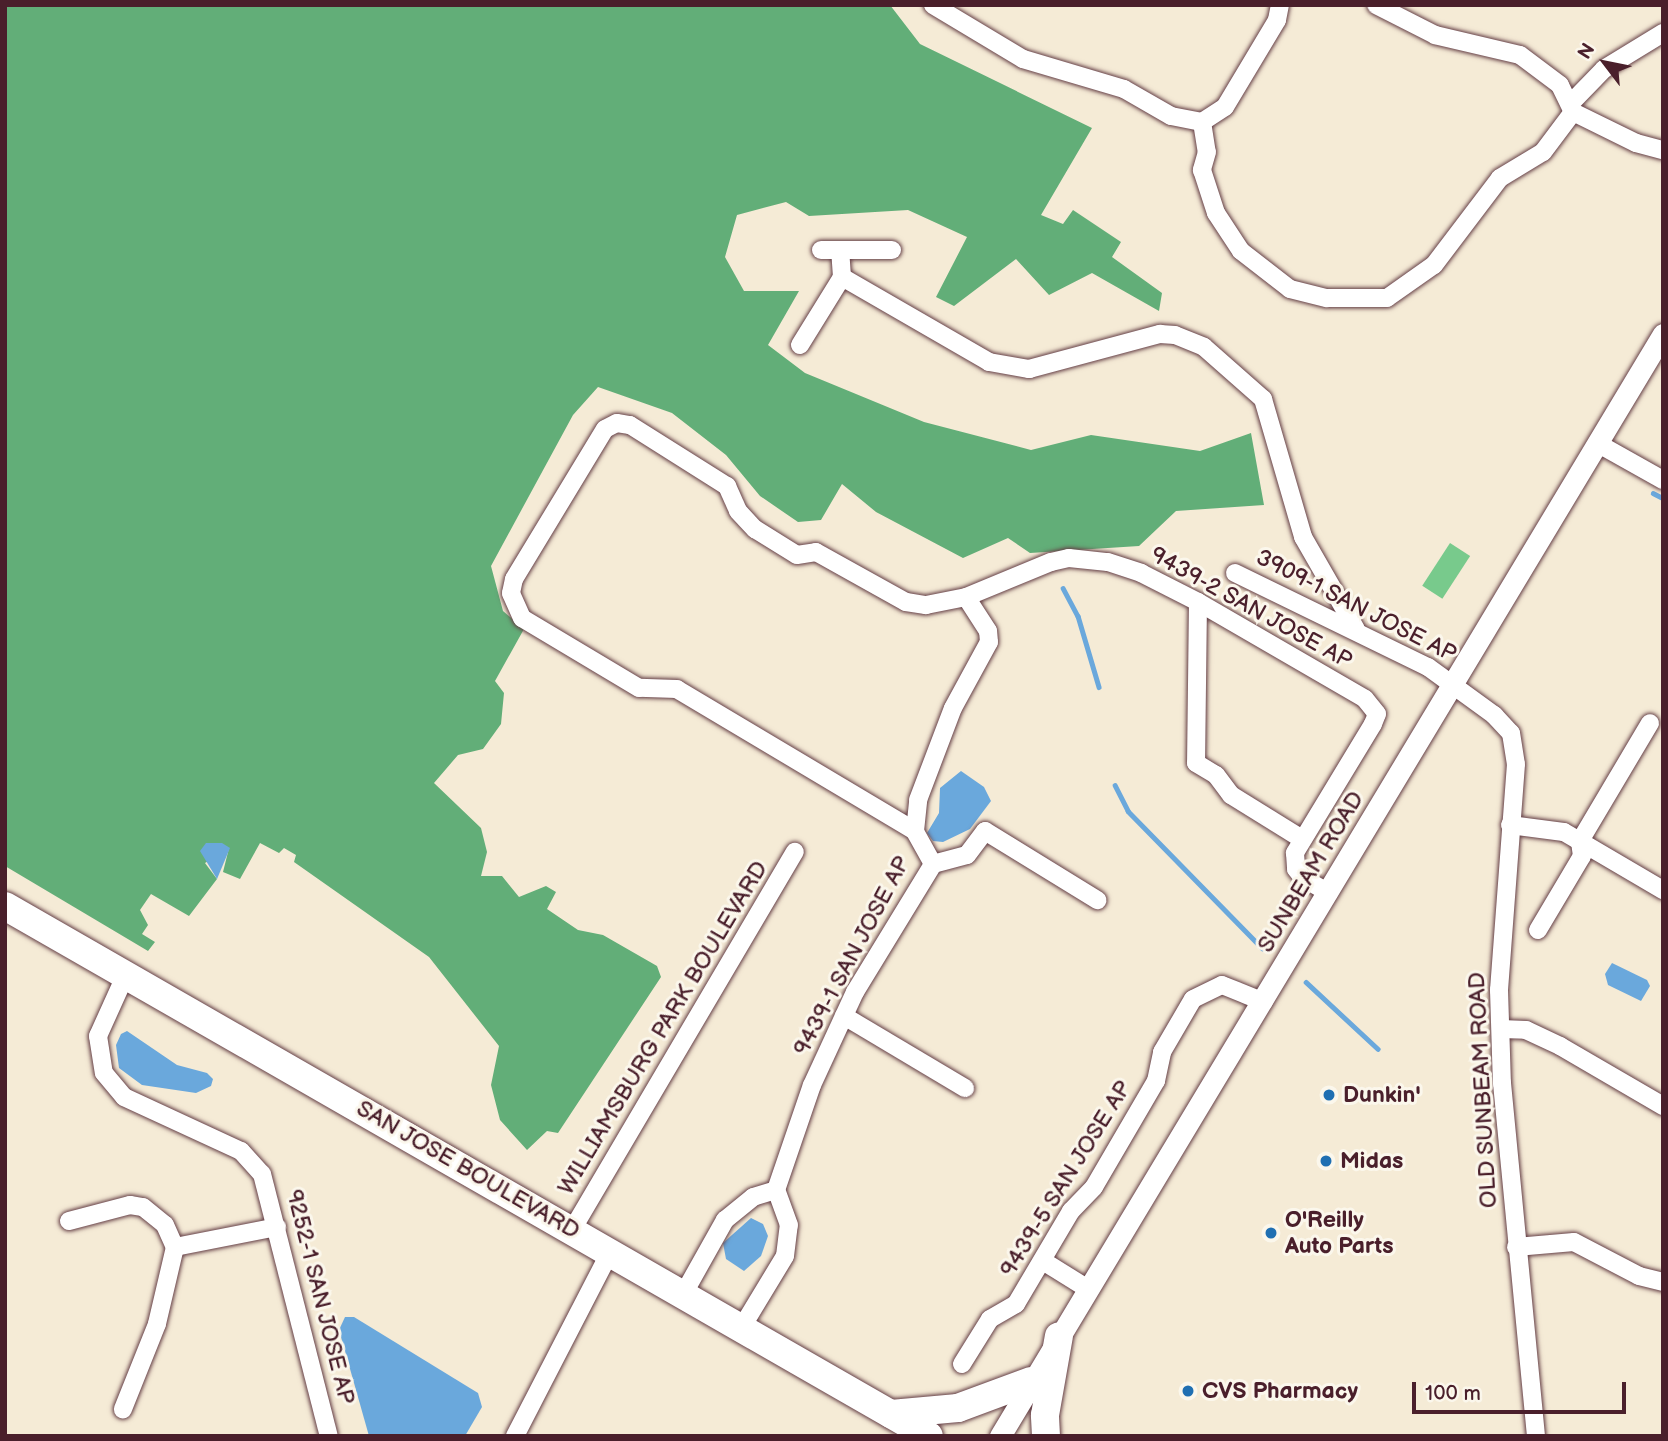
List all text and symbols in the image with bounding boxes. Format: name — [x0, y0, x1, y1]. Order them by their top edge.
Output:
north arrow — [1570, 28, 1640, 98]
text: N — [1573, 39, 1600, 64]
street label: 9439-2 SAN JOSE AP — [1145, 541, 1357, 675]
street label: 3909-1 SAN JOSE AP — [1251, 543, 1461, 669]
street label: SUNBEAM ROAD — [1252, 786, 1370, 958]
street label: 9439-1 SAN JOSE AP — [787, 851, 917, 1061]
street label: WILLIAMSBURG PARK BOULEVARD — [552, 856, 774, 1200]
street label: OLD SUNBEAM ROAD — [1463, 971, 1503, 1209]
street label: 9439-5 SAN JOSE AP — [994, 1075, 1138, 1283]
place label: Dunkin' — [1343, 1081, 1420, 1109]
marker: Dunkin' — [1321, 1087, 1337, 1103]
street label: SAN JOSE BOULEVARD — [351, 1094, 585, 1246]
place label: Midas — [1340, 1147, 1403, 1175]
marker: Midas — [1318, 1153, 1334, 1169]
street label: 9252-1 SAN JOSE AP — [280, 1186, 360, 1408]
place label: O'Reilly Auto Parts — [1285, 1206, 1393, 1260]
marker: O'Reilly Auto Parts — [1263, 1225, 1279, 1241]
scale bar — [1416, 1368, 1630, 1412]
place label: CVS Pharmacy — [1202, 1377, 1358, 1405]
text: 100 m — [1425, 1381, 1481, 1406]
marker: CVS Pharmacy — [1180, 1383, 1196, 1399]

